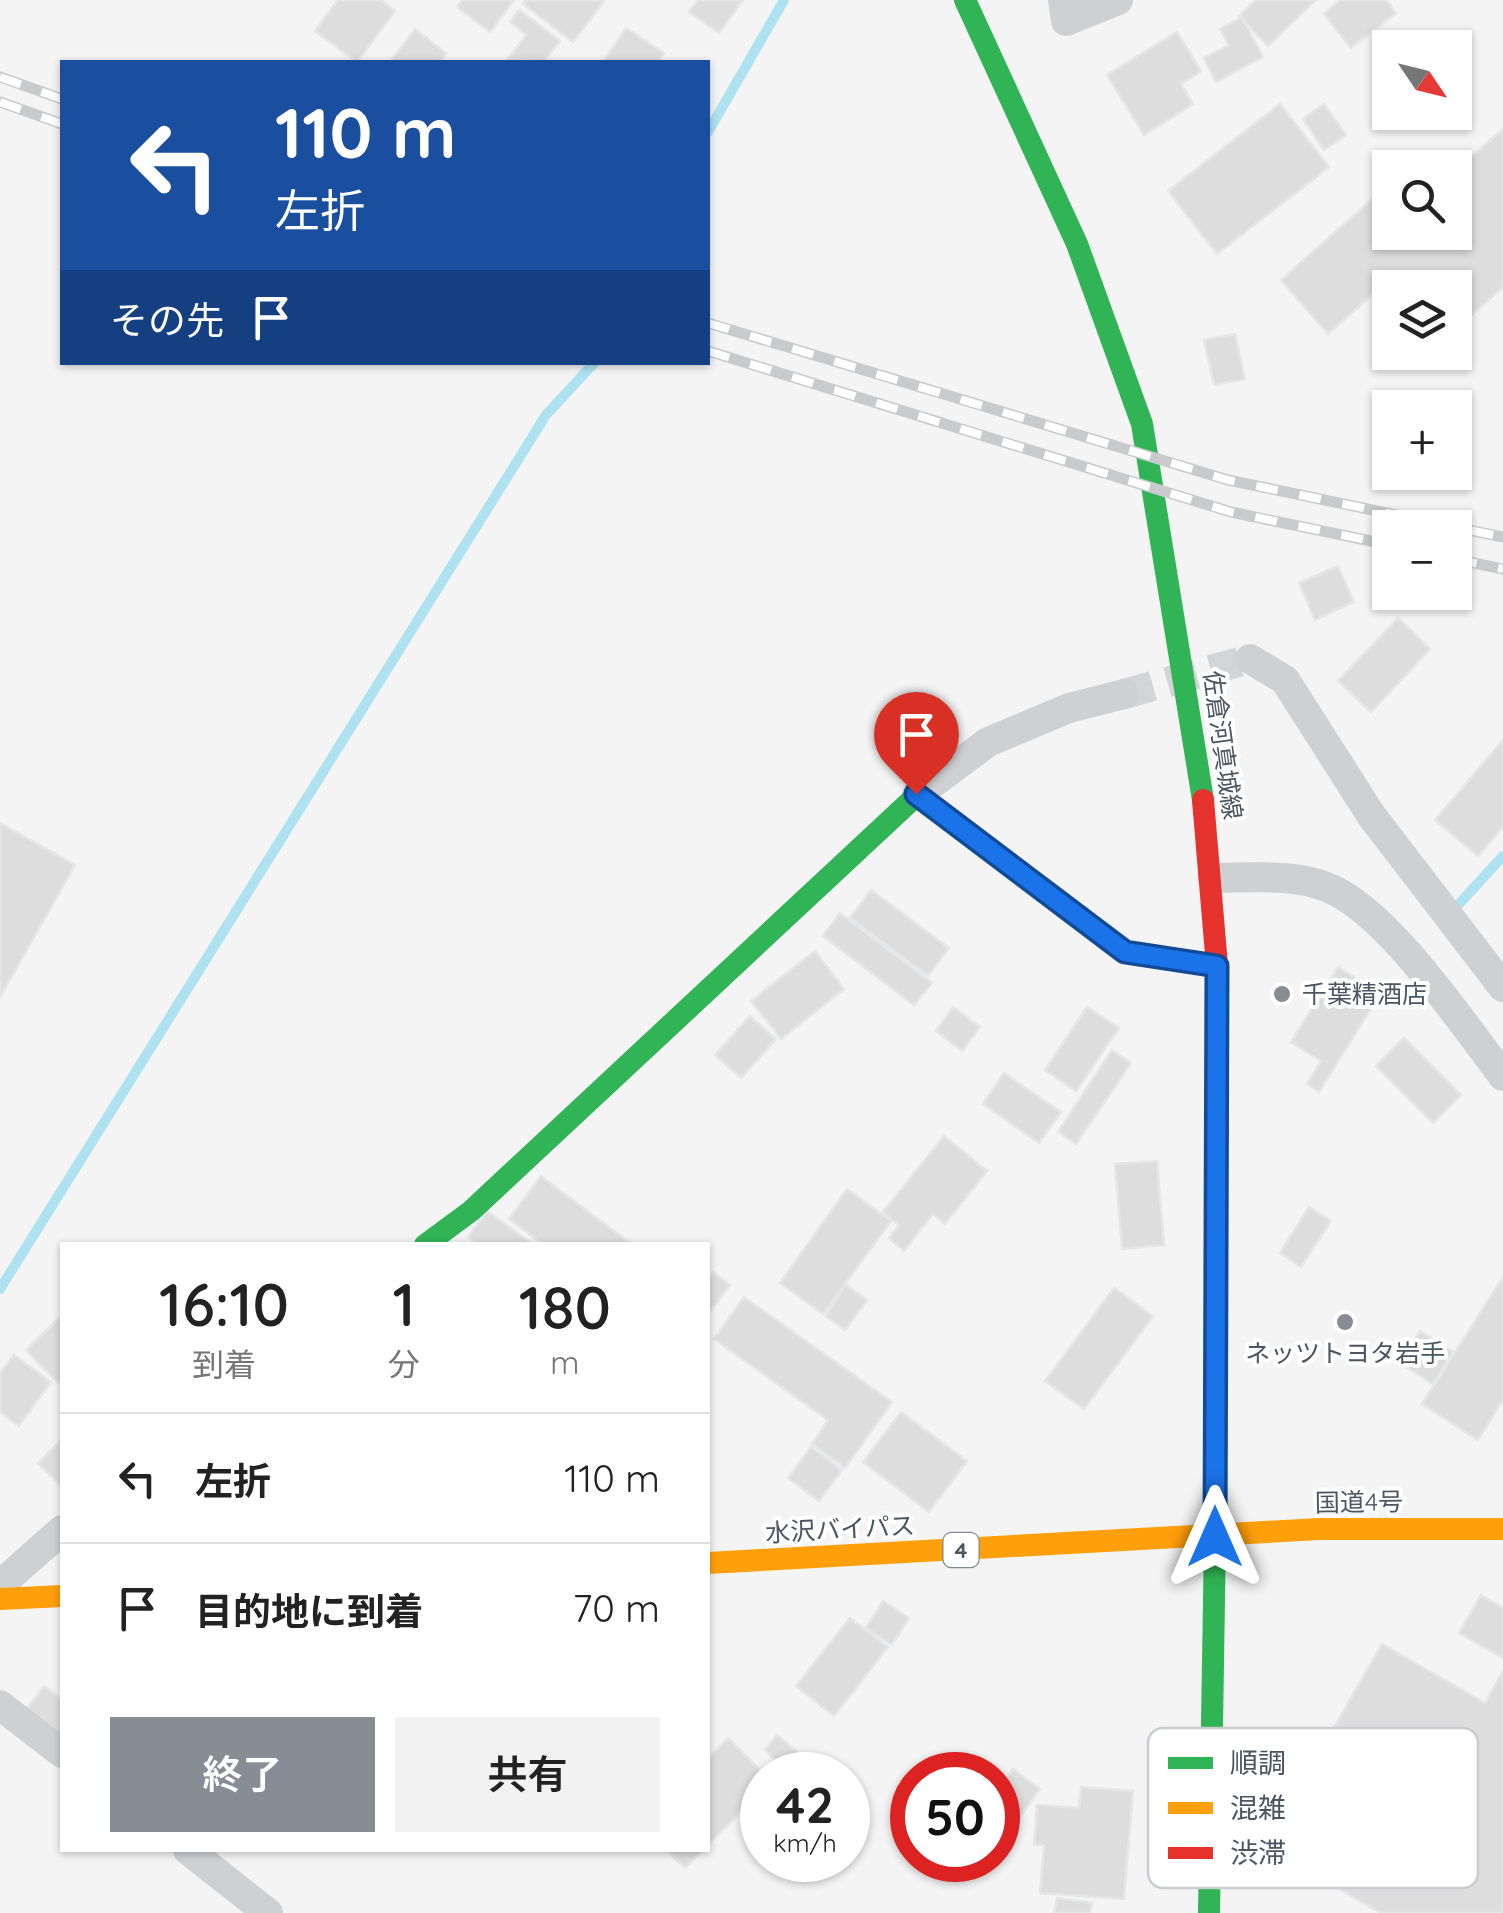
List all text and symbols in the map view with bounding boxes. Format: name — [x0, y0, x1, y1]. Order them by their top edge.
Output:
north arrow — [1372, 30, 1472, 130]
map controls — [1372, 30, 1472, 610]
text: 110 m — [275, 88, 457, 176]
icon: left — [110, 100, 240, 230]
button: search — [1372, 150, 1472, 250]
text: 左折 — [275, 182, 365, 238]
button: layers — [1372, 270, 1472, 370]
icon: arrive — [244, 290, 299, 345]
text: その先 — [110, 296, 224, 344]
button: + — [1372, 390, 1472, 490]
button: − — [1372, 510, 1472, 610]
street label: 佐倉河真城線 — [1198, 668, 1249, 821]
pin — [874, 692, 959, 795]
icon: arrive — [889, 707, 944, 762]
place label: 千葉精酒店 — [1302, 978, 1427, 1009]
marker: 千葉精酒店 — [1271, 983, 1293, 1005]
text: 16:10 — [159, 1266, 289, 1341]
text: 1 — [392, 1266, 415, 1341]
text: 180 — [519, 1269, 611, 1344]
marker: ネッツトヨタ岩手 — [1334, 1311, 1356, 1333]
place label: ネッツトヨタ岩手 — [1245, 1337, 1445, 1368]
text: m — [550, 1342, 580, 1382]
text: 到着 — [192, 1344, 256, 1384]
text: 分 — [388, 1344, 420, 1384]
icon: left — [110, 1451, 165, 1506]
text: 110 m — [564, 1454, 660, 1502]
text: 左折 — [195, 1457, 271, 1505]
position arrow — [1163, 1485, 1267, 1589]
street label: 国道4号 — [1315, 1485, 1403, 1518]
street label: 水沢バイパス — [765, 1509, 915, 1548]
road number: 4 — [944, 1533, 978, 1567]
icon: arrive — [110, 1581, 165, 1636]
text: 70 m — [573, 1584, 660, 1632]
text: 目的地に到着 — [195, 1587, 423, 1635]
button: 終了 — [110, 1717, 375, 1832]
button: 共有 — [395, 1717, 660, 1832]
legend — [1148, 1728, 1478, 1888]
text: 順調 — [1230, 1745, 1286, 1780]
speed limit sign: 50 — [890, 1752, 1020, 1882]
text: 42 — [776, 1773, 834, 1836]
text: 混雑 — [1230, 1790, 1286, 1825]
text: km/h — [773, 1827, 837, 1858]
text: 渋滞 — [1230, 1835, 1286, 1870]

